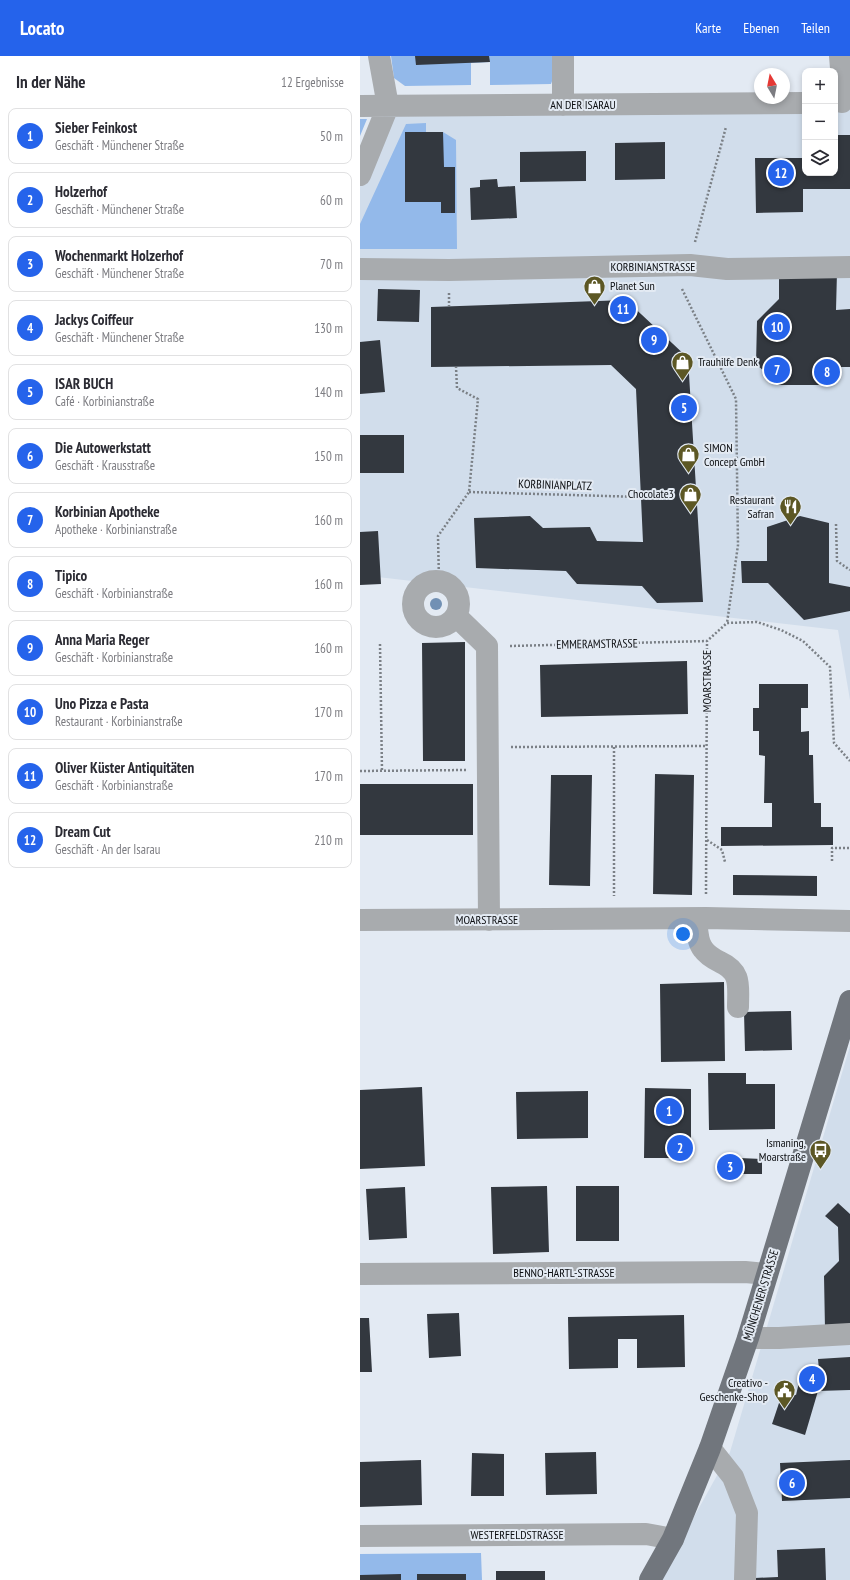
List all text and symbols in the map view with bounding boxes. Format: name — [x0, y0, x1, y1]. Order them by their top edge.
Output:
text: Locato — [20, 16, 65, 40]
text: Karte — [695, 19, 721, 37]
text: Ebenen — [743, 19, 779, 37]
text: Teilen — [801, 19, 830, 37]
north arrow — [754, 68, 790, 104]
map controls — [802, 68, 838, 176]
button: + — [802, 68, 838, 104]
text: In der Nähe — [16, 71, 86, 93]
text: 12 Ergebnisse — [281, 74, 344, 91]
street label: AN DER ISARAU — [550, 97, 616, 112]
button: − — [802, 104, 838, 140]
text: Sieber Feinkost — [55, 118, 137, 137]
text: 1 — [27, 128, 33, 145]
text: 50 m — [320, 128, 343, 145]
text: Geschäft · Münchener Straße — [55, 137, 184, 154]
button: layers — [802, 140, 838, 176]
pin: 12 — [768, 158, 794, 188]
text: Holzerhof — [55, 182, 107, 201]
text: 2 — [27, 192, 33, 209]
text: 60 m — [320, 192, 343, 209]
text: Geschäft · Münchener Straße — [55, 201, 184, 218]
text: Wochenmarkt Holzerhof — [55, 246, 183, 265]
text: 3 — [27, 256, 33, 273]
text: 70 m — [320, 256, 343, 273]
street label: KORBINIANSTRASSE — [611, 259, 695, 274]
text: Geschäft · Münchener Straße — [55, 265, 184, 282]
shop icon: Planet Sun — [582, 273, 608, 306]
place label: Planet Sun — [610, 278, 655, 293]
pin: 11 — [610, 294, 636, 324]
text: Jackys Coiffeur — [55, 310, 133, 329]
pin: 10 — [764, 312, 790, 342]
text: 4 — [27, 320, 33, 337]
text: 130 m — [314, 320, 343, 337]
pin: 9 — [641, 325, 667, 355]
text: Geschäft · Münchener Straße — [55, 329, 184, 346]
shop icon: Trauhilfe Denk — [670, 349, 696, 382]
place label: Trauhilfe Denk — [698, 354, 758, 369]
pin: 7 — [764, 355, 790, 385]
pin: 8 — [814, 357, 840, 387]
text: ISAR BUCH — [55, 374, 113, 393]
text: 5 — [27, 384, 33, 401]
text: 140 m — [314, 384, 343, 401]
text: Café · Korbinianstraße — [55, 393, 154, 410]
pin: 5 — [671, 393, 697, 423]
text: Die Autowerkstatt — [55, 438, 151, 457]
place label: SIMON Concept GmbH — [704, 440, 765, 469]
shop icon: SIMON Concept GmbH — [676, 442, 702, 475]
text: 6 — [27, 448, 33, 465]
text: 150 m — [314, 448, 343, 465]
text: Geschäft · Krausstraße — [55, 457, 155, 474]
street label: KORBINIANPLATZ — [518, 476, 592, 493]
shop icon: Chocolate3 — [677, 481, 703, 514]
place label: Chocolate3 — [628, 486, 674, 501]
place label: Restaurant Safran — [730, 492, 775, 521]
restaurant icon: Restaurant Safran — [777, 494, 803, 527]
text: Korbinian Apotheke — [55, 502, 160, 521]
text: 7 — [27, 512, 33, 529]
text: 160 m — [314, 512, 343, 529]
text: Apotheke · Korbinianstraße — [55, 521, 177, 538]
text: Tipico — [55, 566, 87, 585]
text: 8 — [27, 576, 33, 593]
text: 160 m — [314, 576, 343, 593]
text: Geschäft · Korbinianstraße — [55, 585, 173, 602]
text: Anna Maria Reger — [55, 630, 149, 649]
street label: EMMERAMSTRASSE — [556, 635, 638, 652]
text: 9 — [27, 640, 33, 657]
text: 160 m — [314, 640, 343, 657]
text: Geschäft · Korbinianstraße — [55, 649, 173, 666]
street label: MOARSTRASSE — [699, 650, 714, 712]
text: Uno Pizza e Pasta — [55, 694, 149, 713]
text: 10 — [24, 704, 36, 721]
text: 170 m — [314, 704, 343, 721]
text: Restaurant · Korbinianstraße — [55, 713, 183, 730]
text: Oliver Küster Antiquitäten — [55, 758, 194, 777]
text: 11 — [24, 768, 36, 785]
text: 170 m — [314, 768, 343, 785]
text: Geschäft · Korbinianstraße — [55, 777, 173, 794]
text: Dream Cut — [55, 822, 111, 841]
text: 12 — [24, 832, 36, 849]
text: 210 m — [314, 832, 343, 849]
text: Geschäft · An der Isarau — [55, 841, 160, 858]
street label: MOARSTRASSE — [456, 912, 518, 927]
your location — [673, 924, 693, 944]
pin: 1 — [656, 1096, 682, 1126]
pin: 2 — [667, 1133, 693, 1163]
place label: Ismaning, Moarstraße — [759, 1135, 806, 1164]
bus stop icon: Ismaning, Moarstraße — [808, 1137, 834, 1170]
pin: 3 — [717, 1152, 743, 1182]
street label: MÜNCHENER STRASSE — [740, 1248, 781, 1342]
street label: BENNO-HARTL-STRASSE — [513, 1265, 615, 1280]
pin: 4 — [799, 1364, 825, 1394]
place label: Creativo - Geschenke-Shop — [700, 1375, 768, 1404]
public building icon: Creativo - Geschenke-Shop — [771, 1377, 797, 1410]
pin: 6 — [779, 1468, 805, 1498]
street label: WESTERFELDSTRASSE — [470, 1527, 564, 1542]

